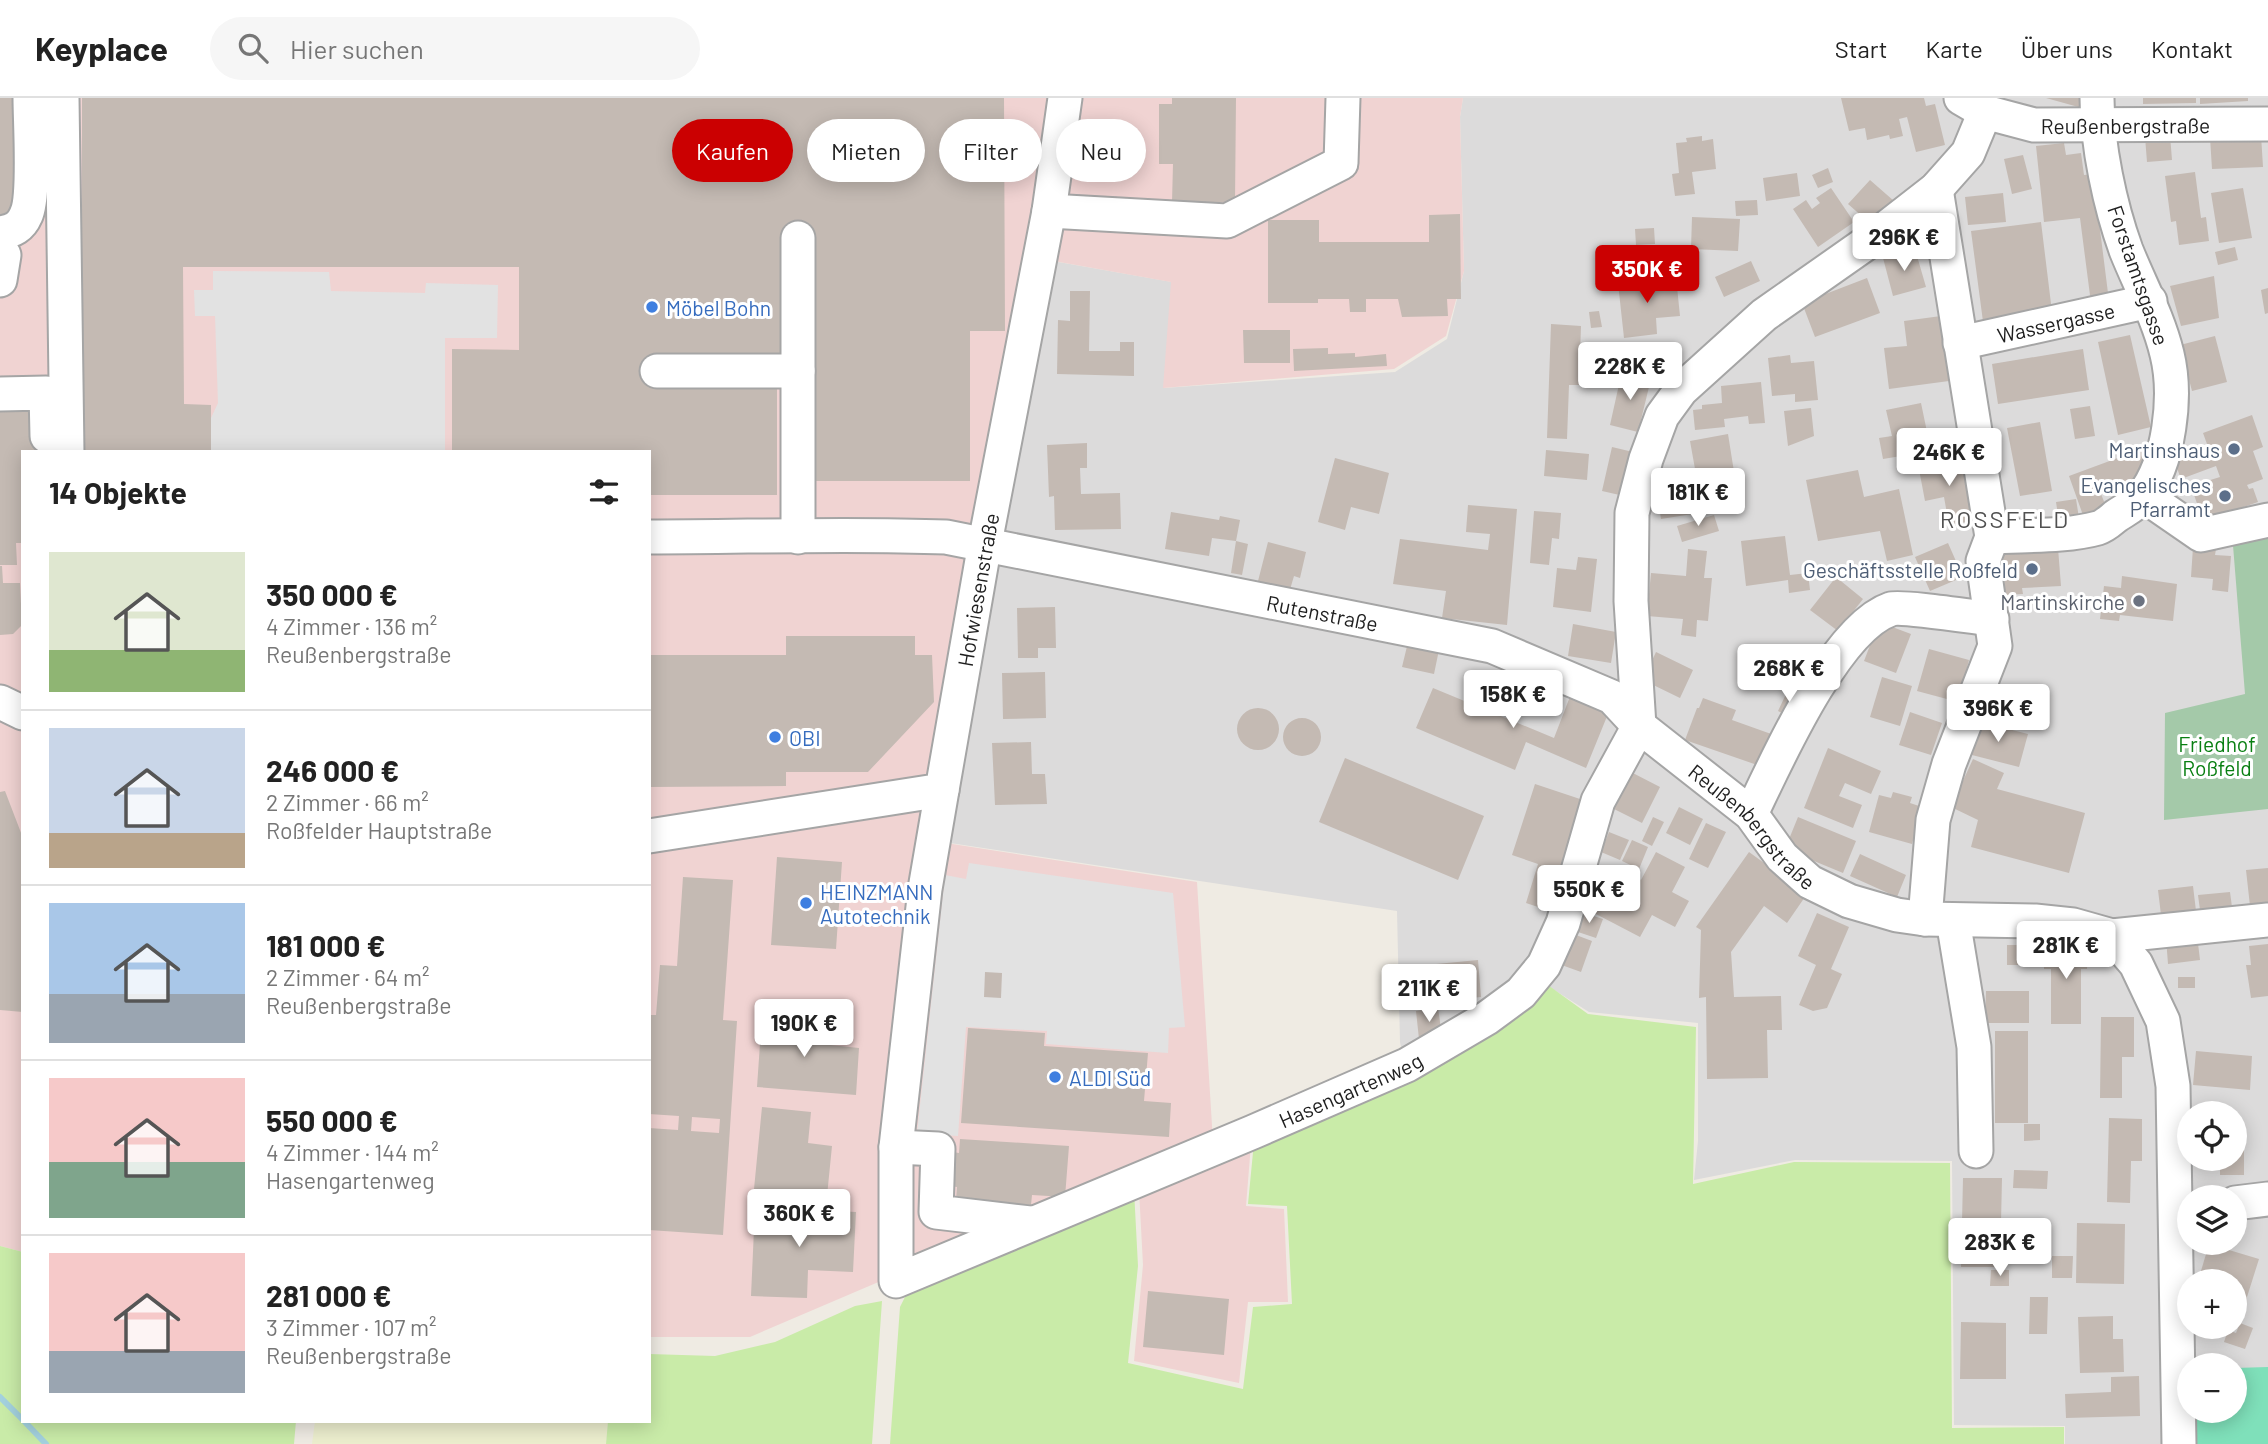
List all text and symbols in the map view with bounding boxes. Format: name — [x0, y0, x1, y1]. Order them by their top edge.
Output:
search box — [210, 17, 700, 80]
text: Keyplace — [35, 28, 168, 68]
icon: search — [234, 29, 272, 67]
text: Hier suchen — [290, 33, 424, 64]
text: Start — [1835, 34, 1888, 63]
text: Karte — [1926, 34, 1983, 63]
text: Über uns — [2021, 34, 2113, 63]
text: Kontakt — [2151, 34, 2233, 63]
street label: Reußenbergstraße — [2041, 112, 2210, 137]
chip: Kaufen — [672, 119, 793, 182]
chip: Mieten — [807, 119, 925, 182]
chip: Filter — [939, 119, 1042, 182]
chip: Neu — [1056, 119, 1146, 182]
street label: Forstamtsgasse — [2103, 202, 2175, 348]
pin: 296K € — [1847, 214, 1961, 273]
text: 296K € — [1868, 222, 1940, 250]
pin: 350K € — [1590, 246, 1704, 305]
text: 350K € — [1611, 254, 1683, 282]
place label: Möbel Bohn — [666, 295, 771, 320]
street label: Wassergasse — [1995, 297, 2117, 347]
marker: Möbel Bohn — [644, 299, 660, 315]
pin: 228K € — [1573, 342, 1687, 402]
text: 228K € — [1594, 351, 1666, 379]
pin: 246K € — [1892, 428, 2006, 488]
text: 246K € — [1913, 437, 1985, 465]
place label: Martinshaus — [2108, 437, 2220, 462]
marker: Martinshaus — [2226, 441, 2242, 457]
pin: 181K € — [1641, 468, 1755, 528]
place label: Evangelisches Pfarramt — [2081, 472, 2211, 521]
icon: filters — [585, 473, 623, 511]
text: 14 Objekte — [49, 474, 187, 510]
text: 181K € — [1667, 477, 1729, 505]
marker: Evangelisches Pfarramt — [2217, 488, 2233, 504]
district label: ROSSFELD — [1940, 504, 2070, 533]
street label: Hofwiesenstraße — [951, 511, 1003, 668]
place label: Geschäftsstelle Roßfeld — [1803, 557, 2018, 582]
marker: Geschäftsstelle Roßfeld — [2024, 561, 2040, 577]
text: 350 000 € — [266, 576, 398, 612]
icon: home — [105, 580, 189, 664]
street label: Rutenstraße — [1265, 589, 1380, 635]
place label: Martinskirche — [2000, 589, 2125, 614]
marker: Martinskirche — [2131, 593, 2147, 609]
text: 4 Zimmer · 136 m² — [266, 612, 437, 640]
text: Reußenbergstraße — [266, 640, 452, 668]
pin: 268K € — [1732, 644, 1846, 704]
text: 268K € — [1753, 653, 1825, 681]
pin: 158K € — [1456, 670, 1570, 730]
text: 158K € — [1480, 679, 1546, 707]
pin: 396K € — [1941, 684, 2055, 744]
text: 396K € — [1963, 693, 2033, 721]
place label: OBI — [789, 725, 821, 750]
marker: OBI — [767, 729, 783, 745]
park label: Friedhof Roßfeld — [2178, 731, 2256, 780]
text: 246 000 € — [266, 752, 399, 788]
icon: home — [105, 756, 189, 840]
street label: Reußenbergstraße — [1684, 758, 1821, 894]
text: 2 Zimmer · 66 m² — [266, 788, 429, 816]
text: Roßfelder Hauptstraße — [266, 816, 492, 844]
pin: 550K € — [1532, 866, 1646, 925]
text: 550K € — [1553, 874, 1625, 902]
place label: HEINZMANN Autotechnik — [820, 879, 933, 928]
marker: HEINZMANN Autotechnik — [798, 895, 814, 911]
pin: 281K € — [2009, 922, 2123, 981]
text: 181 000 € — [266, 927, 385, 963]
text: 281K € — [2033, 930, 2099, 958]
icon: home — [105, 931, 189, 1015]
text: 2 Zimmer · 64 m² — [266, 963, 430, 991]
pin: 211K € — [1372, 964, 1486, 1024]
text: 211K € — [1398, 973, 1460, 1001]
text: Reußenbergstraße — [266, 991, 452, 1019]
pin: 190K € — [747, 1000, 861, 1059]
text: 190K € — [770, 1008, 838, 1036]
street label: Hasengartenweg — [1275, 1047, 1426, 1132]
place label: ALDI Süd — [1069, 1065, 1151, 1090]
marker: ALDI Süd — [1047, 1069, 1063, 1085]
map controls — [2177, 1101, 2247, 1423]
button: locate — [2177, 1101, 2247, 1171]
text: 550 000 € — [266, 1102, 398, 1138]
icon: home — [105, 1106, 189, 1190]
text: 4 Zimmer · 144 m² — [266, 1138, 439, 1166]
text: Hasengartenweg — [266, 1166, 435, 1194]
button: layers — [2177, 1185, 2247, 1255]
pin: 360K € — [742, 1190, 856, 1249]
text: 360K € — [763, 1198, 835, 1226]
pin: 283K € — [1943, 1218, 2057, 1278]
text: 283K € — [1964, 1227, 2036, 1255]
button: + — [2177, 1269, 2247, 1339]
text: 281 000 € — [266, 1277, 392, 1313]
icon: home — [105, 1281, 189, 1365]
text: 3 Zimmer · 107 m² — [266, 1313, 437, 1341]
text: Reußenbergstraße — [266, 1341, 452, 1369]
button: − — [2177, 1353, 2247, 1423]

